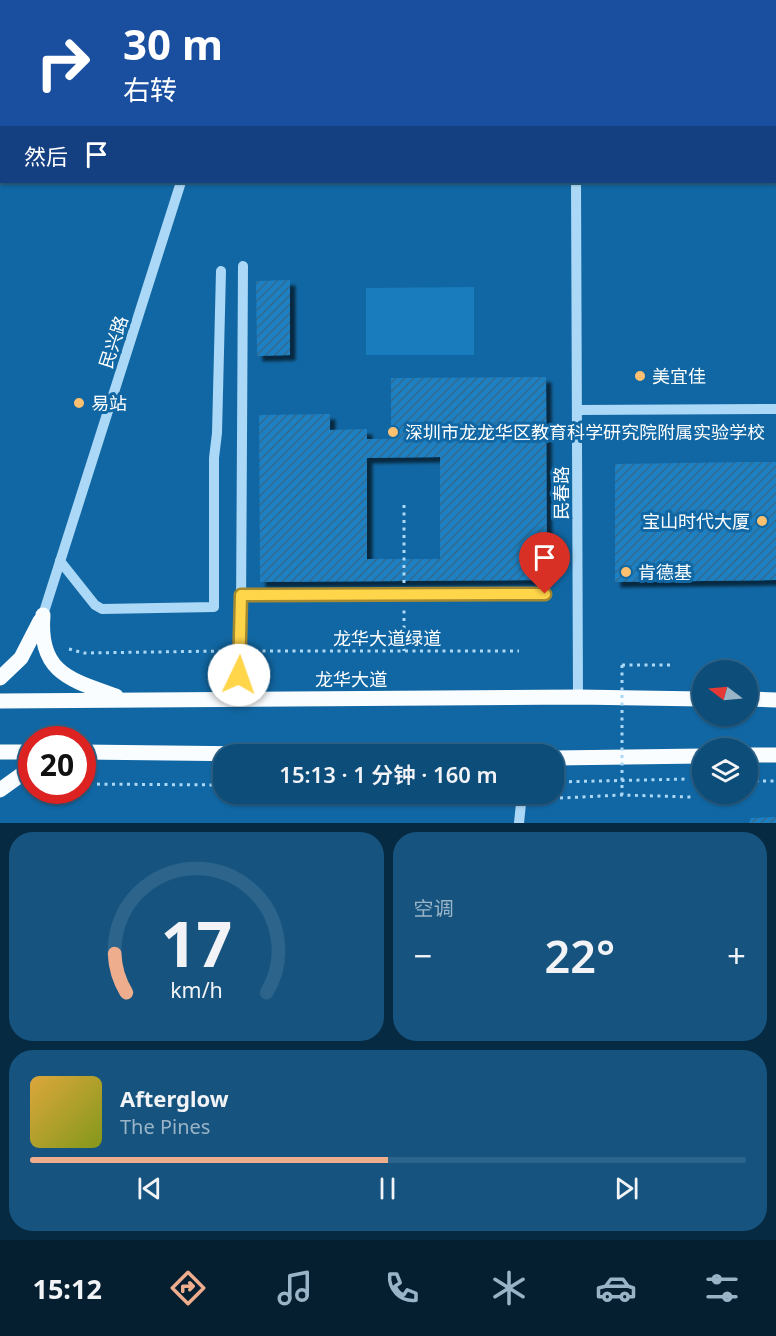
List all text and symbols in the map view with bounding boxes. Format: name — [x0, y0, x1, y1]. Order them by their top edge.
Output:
text: 30 m — [123, 15, 223, 72]
icon: right — [24, 24, 102, 102]
text: 右转 — [123, 71, 177, 108]
icon: arrive — [80, 138, 113, 171]
text: 然后 — [24, 141, 68, 171]
street label: 民兴路 — [93, 313, 133, 371]
place label: 美宜佳 — [652, 364, 706, 388]
marker: 美宜佳 — [633, 369, 647, 383]
place label: 易站 — [91, 391, 127, 415]
marker: 易站 — [72, 396, 86, 410]
place label: 深圳市龙龙华区教育科学研究院附属实验学校 — [405, 420, 765, 444]
marker: 深圳市龙龙华区教育科学研究院附属实验学校 — [386, 425, 400, 439]
street label: 民春路 — [549, 466, 573, 520]
place label: 宝山时代大厦 — [642, 509, 750, 533]
marker: 宝山时代大厦 — [755, 514, 769, 528]
pin — [519, 532, 570, 594]
icon: arrive — [528, 541, 561, 574]
place label: 肯德基 — [638, 560, 692, 584]
marker: 肯德基 — [619, 565, 633, 579]
street label: 龙华大道绿道 — [333, 626, 441, 650]
position arrow — [207, 643, 271, 707]
north arrow — [692, 660, 758, 726]
map controls — [692, 660, 758, 804]
street label: 龙华大道 — [315, 667, 387, 691]
speed limit sign: 20 — [18, 726, 96, 804]
button: layers — [692, 738, 758, 804]
text: 15:13 · 1 分钟 · 160 m — [279, 759, 498, 789]
text: 空调 — [414, 895, 454, 922]
text: 17 — [161, 900, 232, 985]
text: 22° — [544, 925, 615, 986]
text: − — [414, 933, 432, 978]
text: + — [727, 933, 746, 978]
text: km/h — [170, 976, 223, 1005]
text: Afterglow — [120, 1083, 229, 1113]
text: The Pines — [120, 1113, 210, 1140]
icon: previous — [133, 1172, 166, 1205]
icon: pause — [371, 1172, 404, 1205]
icon: next — [610, 1172, 643, 1205]
icon: directions — [167, 1267, 209, 1309]
icon: music — [274, 1267, 316, 1309]
icon: phone — [381, 1267, 423, 1309]
icon: climate — [488, 1267, 530, 1309]
icon: car — [595, 1267, 637, 1309]
icon: filters — [701, 1267, 743, 1309]
text: 15:12 — [32, 1270, 102, 1307]

